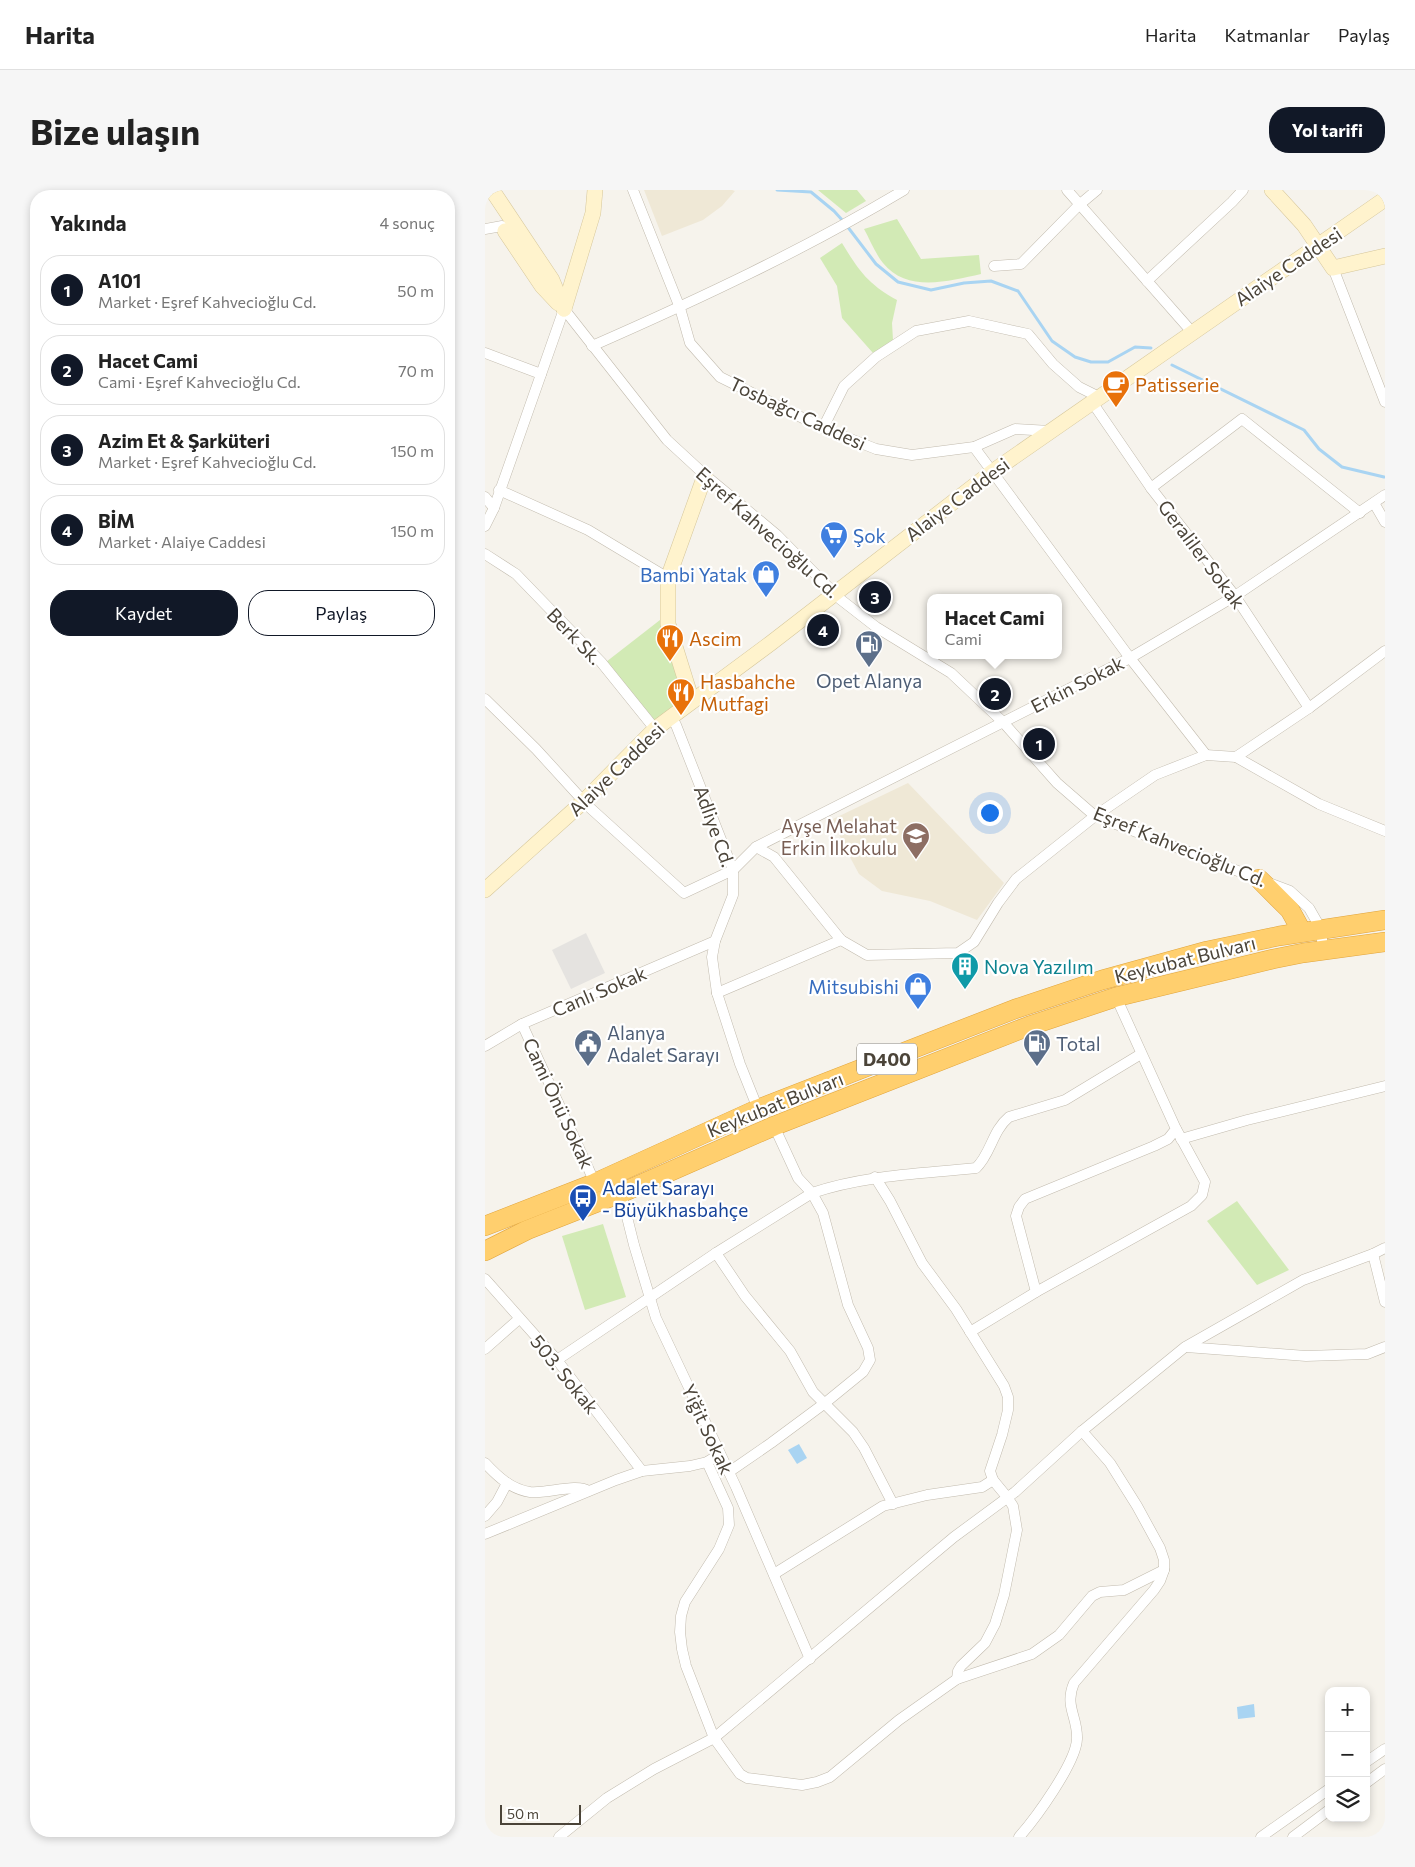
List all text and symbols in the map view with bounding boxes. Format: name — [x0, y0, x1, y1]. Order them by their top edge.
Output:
text: Harita — [25, 20, 95, 49]
text: Harita — [1145, 24, 1197, 46]
text: Katmanlar — [1225, 24, 1310, 46]
text: Paylaş — [1338, 24, 1390, 46]
button: Yol tarifi — [1269, 107, 1385, 153]
text: Bize ulaşın — [30, 109, 200, 152]
text: Yakında — [50, 210, 127, 235]
text: 4 sonuç — [379, 213, 435, 232]
street label: Alaiye Caddesi — [1230, 222, 1346, 310]
text: A101 — [98, 269, 141, 292]
text: 1 — [63, 281, 71, 300]
text: 50 m — [397, 281, 434, 300]
text: Market · Eşref Kahvecioğlu Cd. — [98, 292, 316, 311]
text: Hacet Cami — [98, 349, 198, 372]
text: 2 — [62, 361, 72, 380]
text: 70 m — [398, 361, 434, 380]
cafe icon: Patisserie — [1101, 369, 1131, 408]
street label: Tosbağcı Caddesi — [726, 371, 870, 455]
text: Cami · Eşref Kahvecioğlu Cd. — [98, 372, 301, 391]
place label: Patisserie — [1135, 373, 1219, 396]
text: Azim Et & Şarküteri — [98, 429, 270, 452]
text: 3 — [62, 441, 72, 460]
text: 150 m — [391, 441, 434, 460]
text: Market · Eşref Kahvecioğlu Cd. — [98, 452, 316, 471]
street label: Alaiye Caddesi — [900, 452, 1014, 546]
street label: Eşref Kahvecioğlu Cd. — [692, 462, 844, 602]
street label: Geraliler Sokak — [1154, 495, 1250, 613]
text: BİM — [98, 509, 135, 532]
supermarket icon: Şok — [819, 520, 849, 559]
text: 4 — [62, 521, 72, 540]
text: 150 m — [391, 521, 434, 540]
place label: Şok — [853, 524, 886, 547]
text: Market · Alaiye Caddesi — [98, 532, 266, 551]
shop icon: Bambi Yatak — [751, 559, 781, 598]
place label: Bambi Yatak — [640, 563, 747, 586]
pin: 3 — [859, 578, 891, 616]
button: Kaydet — [50, 590, 238, 636]
button: Paylaş — [248, 590, 435, 636]
popup — [927, 594, 1062, 659]
street label: Berk Sk. — [543, 603, 607, 669]
text: Hacet Cami — [945, 606, 1044, 629]
pin: 4 — [807, 611, 839, 649]
restaurant icon: Ascim — [655, 623, 685, 662]
place label: Ascim — [689, 627, 742, 650]
fuel station icon: Opet Alanya — [854, 629, 884, 668]
text: Cami — [945, 629, 982, 648]
street label: Erkin Sokak — [1027, 651, 1127, 717]
place label: Opet Alanya — [816, 669, 922, 692]
place label: Hasbahche Mutfagi — [700, 670, 795, 715]
pin: 2 — [979, 675, 1011, 713]
restaurant icon: Hasbahche Mutfagi — [666, 677, 696, 716]
street label: Alaiye Caddesi — [563, 718, 669, 820]
pin: 1 — [1023, 725, 1055, 763]
street label: Adliye Cd. — [690, 782, 740, 870]
your location — [977, 800, 1003, 826]
street label: Eşref Kahvecioğlu Cd. — [1090, 801, 1270, 891]
place label: Ayşe Melahat Erkin İlkokulu — [781, 814, 897, 859]
school or university icon: Ayşe Melahat Erkin İlkokulu — [901, 821, 931, 860]
street label: Keykubat Bulvarı — [1112, 930, 1258, 988]
building icon: Nova Yazılım — [950, 951, 980, 990]
place label: Nova Yazılım — [984, 955, 1094, 978]
street label: Canlı Sokak — [548, 961, 650, 1021]
shop icon: Mitsubishi — [903, 971, 933, 1010]
place label: Mitsubishi — [808, 975, 899, 998]
place label: Alanya Adalet Sarayı — [607, 1021, 720, 1066]
public building icon: Alanya Adalet Sarayı — [573, 1028, 603, 1067]
fuel station icon: Total — [1022, 1028, 1052, 1067]
place label: Total — [1056, 1032, 1100, 1055]
street label: Cami Önü Sokak — [519, 1034, 599, 1172]
road number: D400 — [857, 1044, 917, 1074]
street label: Keykubat Bulvarı — [704, 1066, 846, 1142]
place label: Adalet Sarayı - Büyükhasbahçe — [602, 1176, 748, 1221]
bus stop icon: Adalet Sarayı - Büyükhasbahçe — [568, 1183, 598, 1222]
street label: 503. Sokak — [526, 1330, 604, 1418]
street label: Yiğit Sokak — [677, 1380, 739, 1478]
map controls — [1325, 1687, 1370, 1822]
button: + — [1325, 1687, 1370, 1732]
button: − — [1325, 1732, 1370, 1777]
button: layers — [1325, 1777, 1370, 1822]
scale bar — [500, 1802, 581, 1825]
text: 50 m — [507, 1805, 539, 1822]

